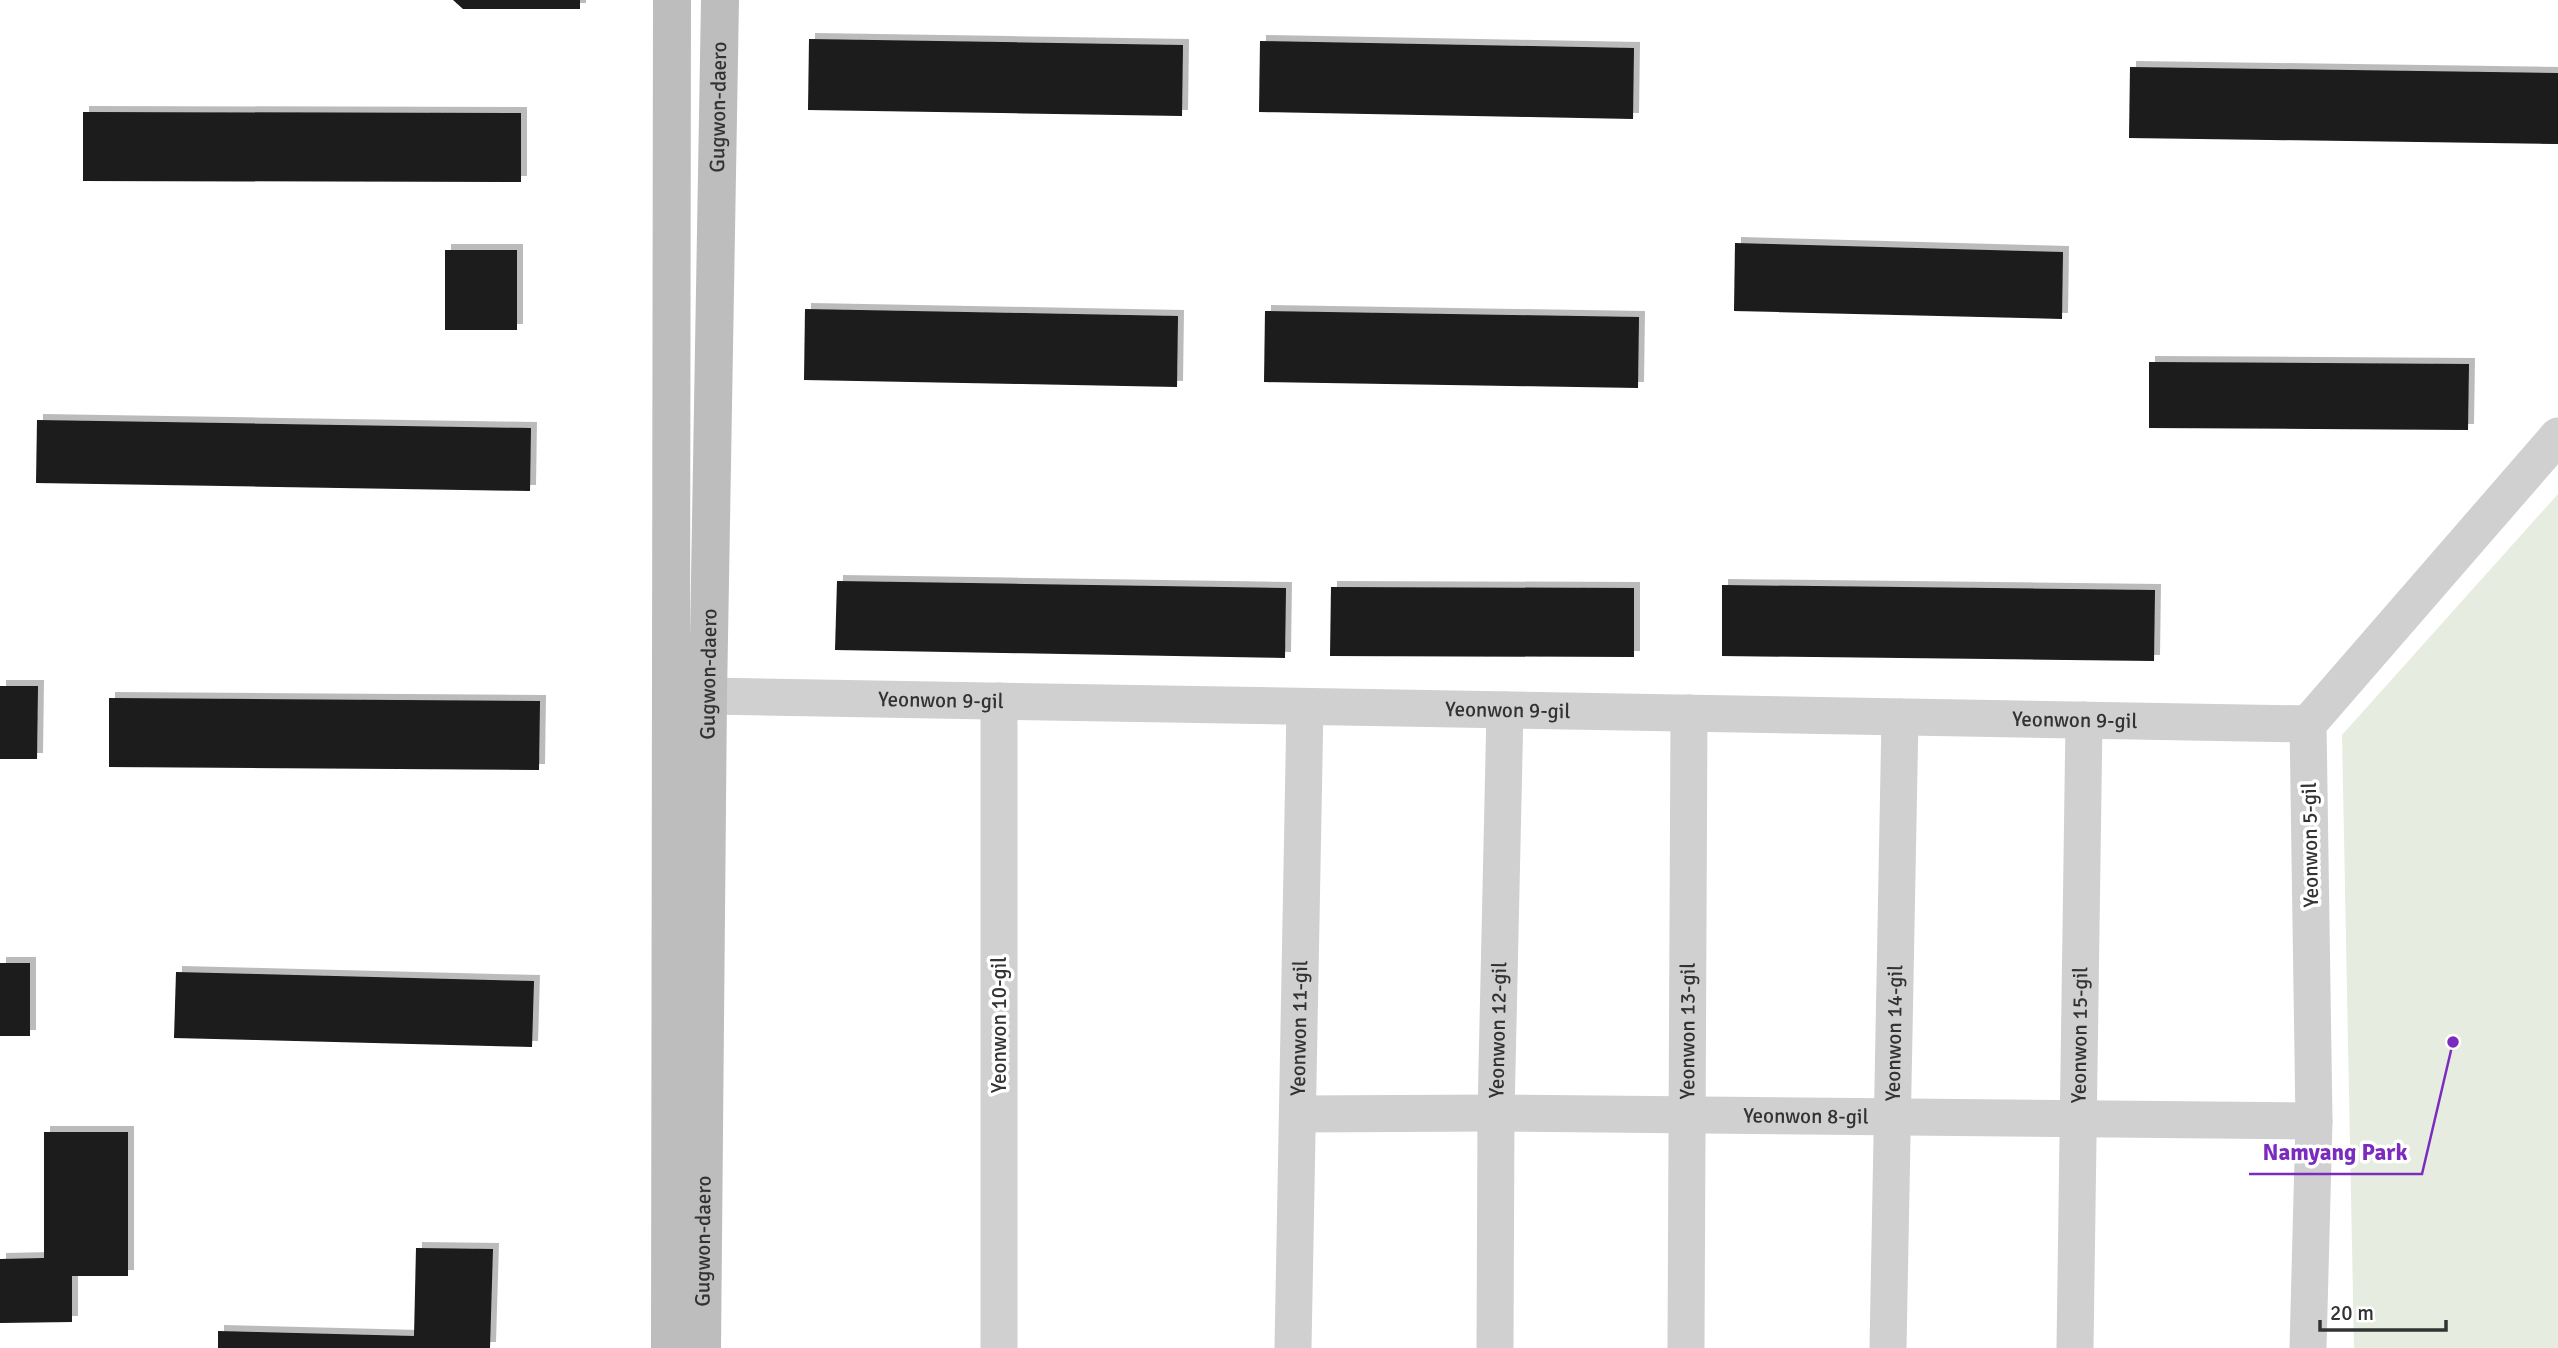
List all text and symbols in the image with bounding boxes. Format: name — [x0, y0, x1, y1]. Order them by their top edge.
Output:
street label: Gugwon-daero — [704, 41, 732, 173]
street label: Gugwon-daero — [695, 608, 723, 740]
street label: Yeonwon 9-gil — [878, 686, 1004, 714]
street label: Yeonwon 9-gil — [1445, 696, 1571, 724]
street label: Yeonwon 9-gil — [2012, 706, 2138, 734]
street label: Yeonwon 5-gil — [2296, 782, 2324, 908]
street label: Yeonwon 10-gil — [986, 957, 1012, 1093]
street label: Yeonwon 11-gil — [1285, 960, 1313, 1096]
street label: Yeonwon 12-gil — [1483, 961, 1512, 1099]
street label: Yeonwon 13-gil — [1674, 963, 1701, 1099]
street label: Yeonwon 14-gil — [1880, 964, 1908, 1102]
street label: Yeonwon 15-gil — [2066, 966, 2093, 1104]
street label: Yeonwon 8-gil — [1743, 1102, 1869, 1130]
callout: Namyang Park — [2249, 1130, 2422, 1174]
text: Namyang Park — [2262, 1138, 2408, 1167]
street label: Gugwon-daero — [689, 1175, 717, 1307]
scale bar — [2320, 1288, 2446, 1332]
text: 20 m — [2330, 1300, 2374, 1326]

